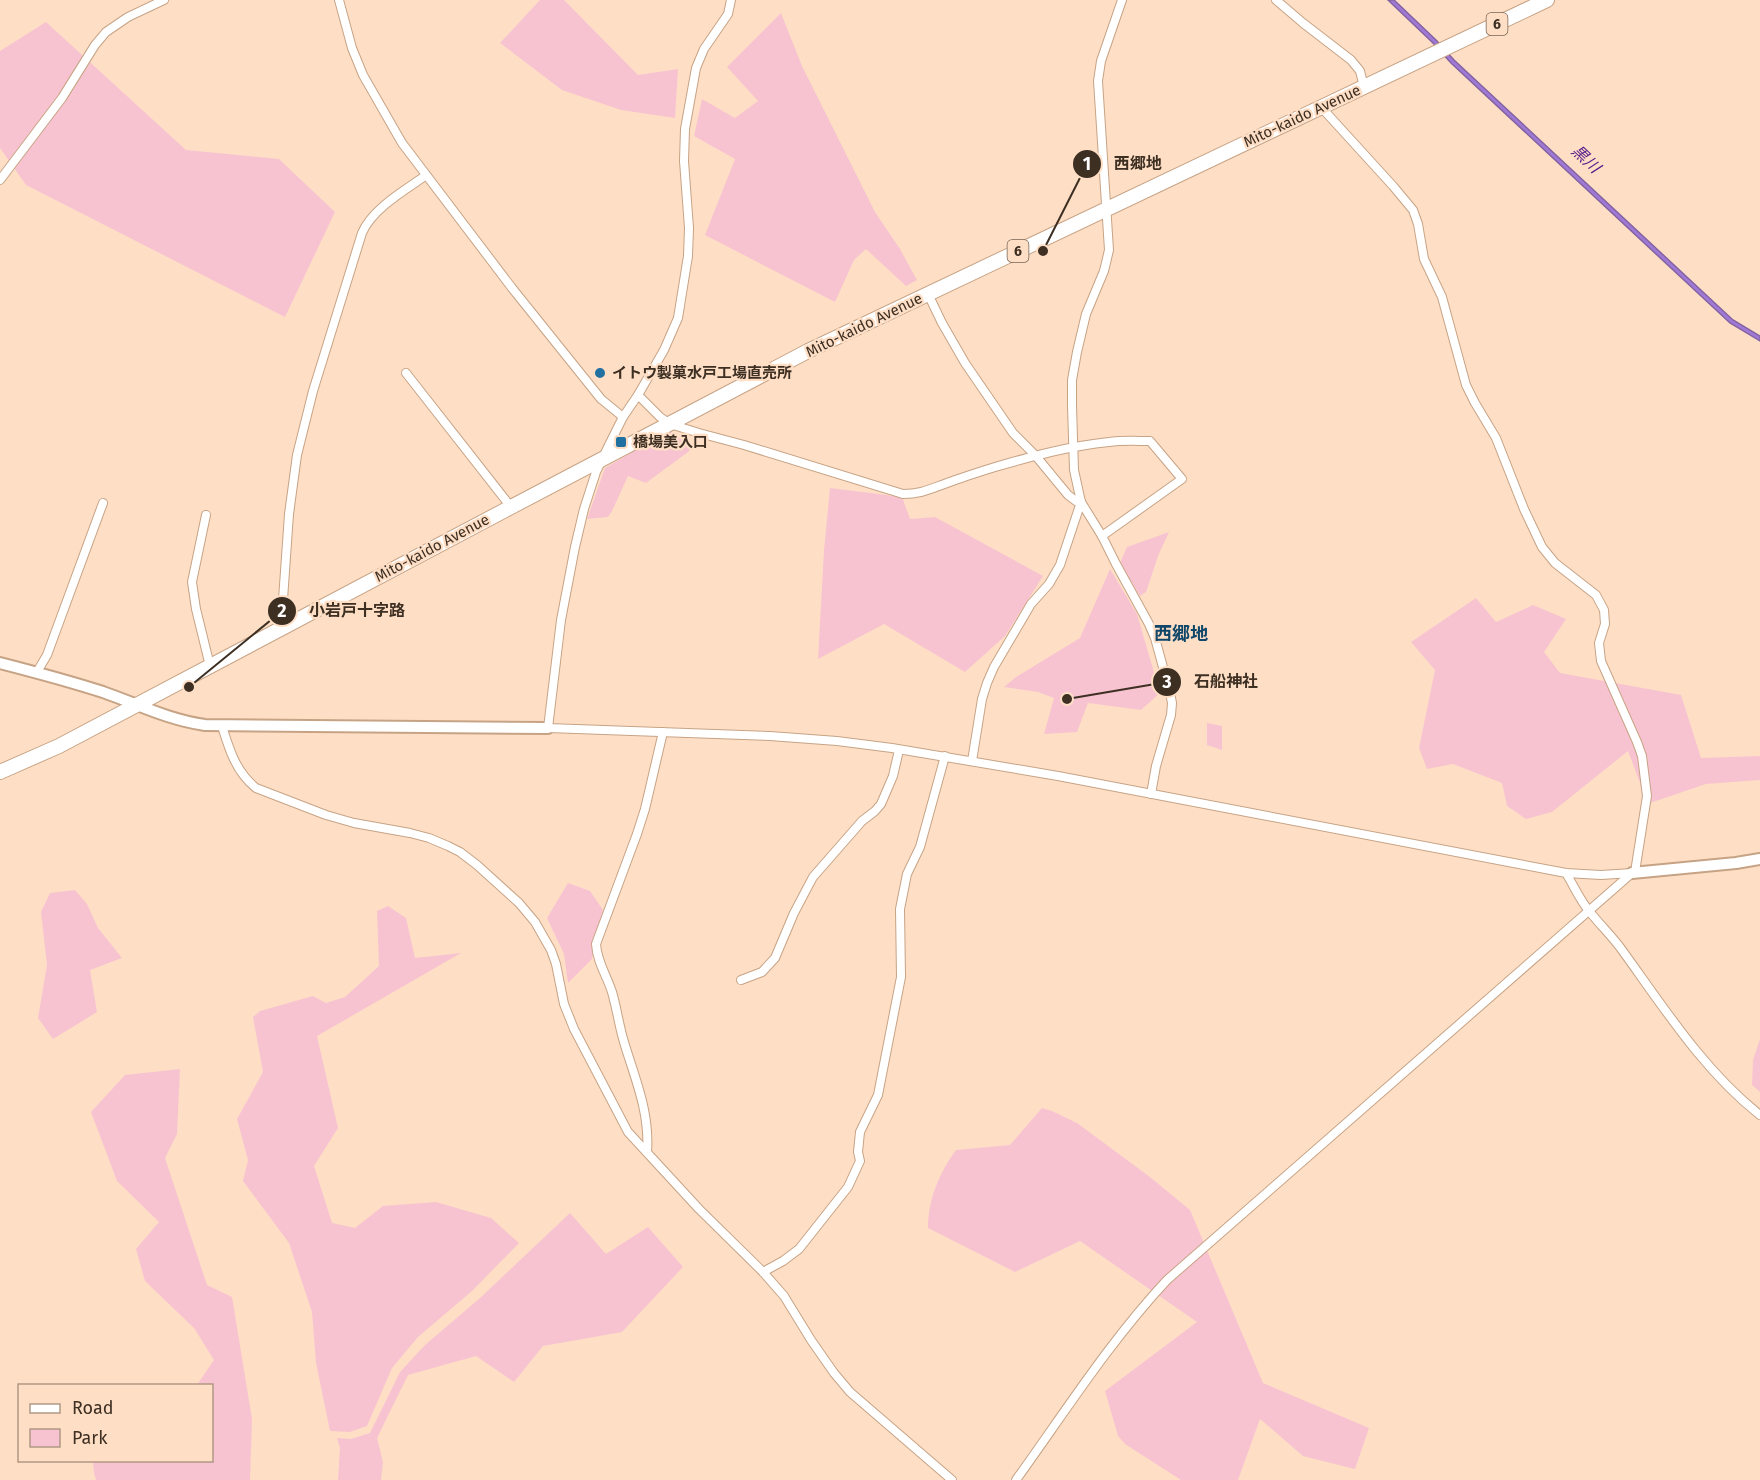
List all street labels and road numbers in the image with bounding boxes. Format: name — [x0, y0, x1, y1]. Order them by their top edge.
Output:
road number: 6 — [1486, 13, 1508, 35]
street label: Mito-kaido Avenue — [1241, 81, 1363, 151]
road number: 6 — [1008, 240, 1028, 262]
street label: Mito-kaido Avenue — [803, 289, 925, 361]
street label: Mito-kaido Avenue — [372, 510, 492, 586]

